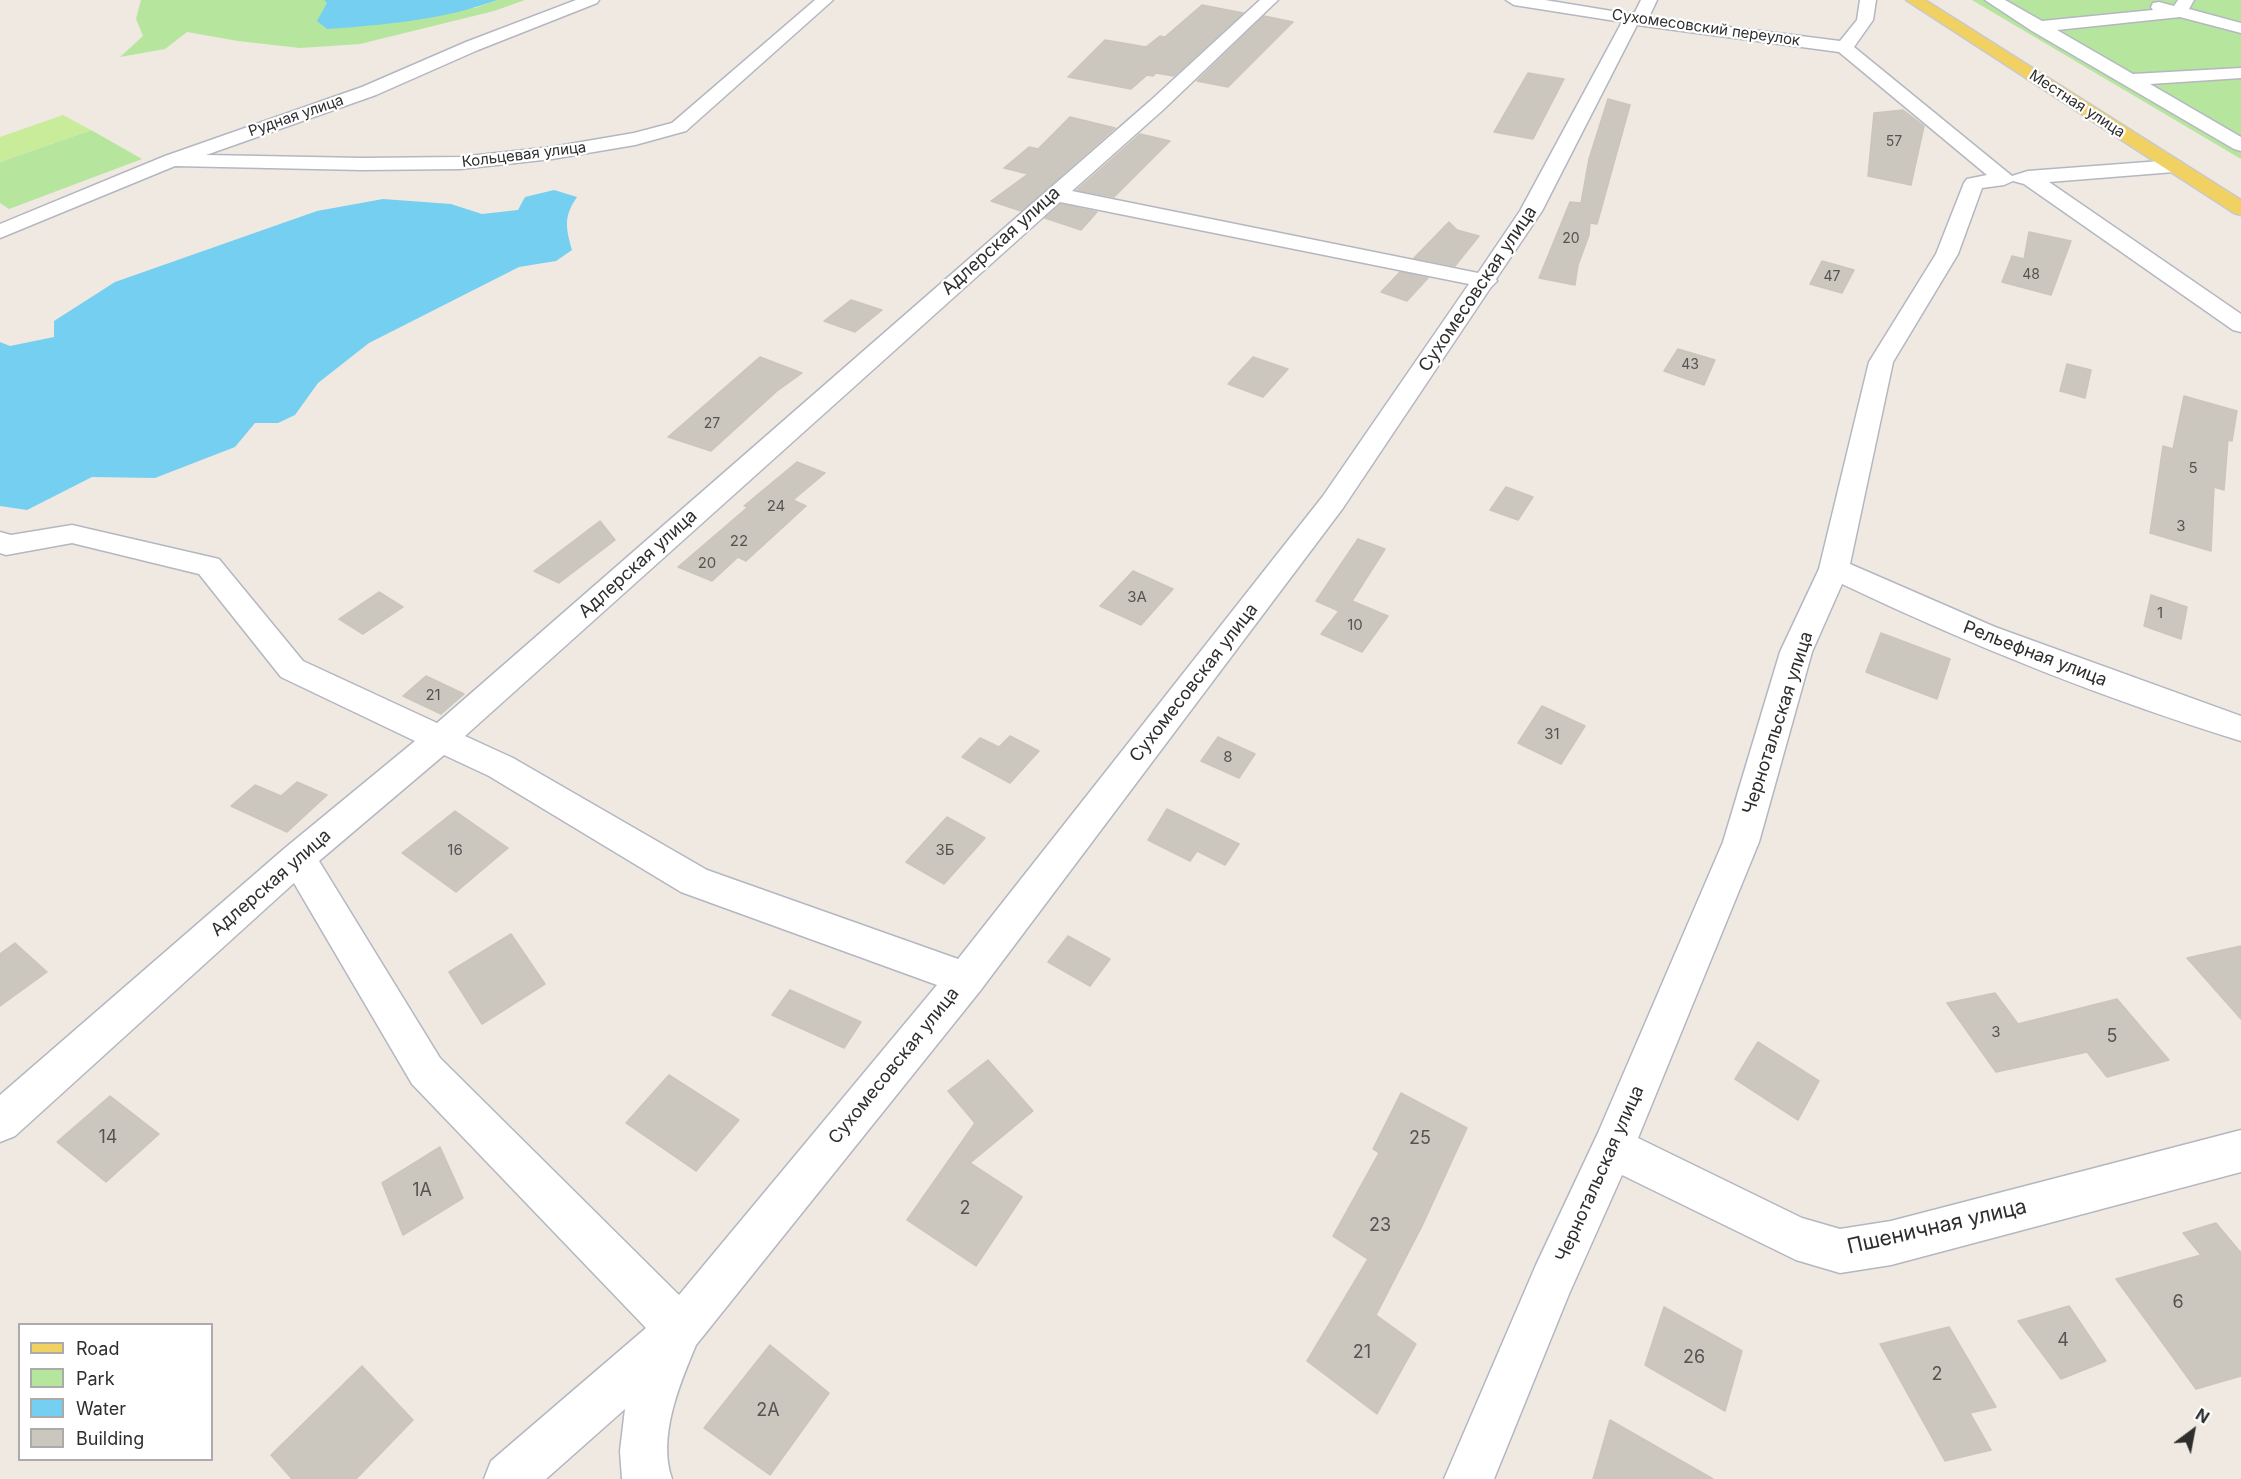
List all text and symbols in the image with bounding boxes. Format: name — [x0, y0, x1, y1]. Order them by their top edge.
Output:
street label: Сухомесовский переулок — [1611, 6, 1801, 50]
street label: Местная улица — [2026, 66, 2128, 142]
street label: Рудная улица — [246, 91, 346, 141]
house number: 57 — [1886, 134, 1902, 150]
street label: Кольцевая улица — [461, 138, 587, 172]
street label: Адлерская улица — [937, 182, 1065, 300]
street label: Сухомесовская улица — [1414, 202, 1542, 376]
house number: 20 — [1562, 231, 1580, 247]
house number: 48 — [2022, 267, 2040, 283]
house number: 47 — [1824, 269, 1840, 285]
house number: 43 — [1681, 357, 1699, 373]
house number: 27 — [704, 416, 720, 432]
house number: 5 — [2188, 459, 2198, 477]
house number: 24 — [767, 497, 785, 515]
street label: Адлерская улица — [574, 505, 702, 623]
house number: 3 — [2176, 517, 2186, 535]
house number: 22 — [730, 532, 748, 550]
house number: 20 — [698, 554, 716, 572]
house number: 3А — [1127, 588, 1147, 606]
street label: Сухомесовская улица — [1125, 599, 1263, 767]
house number: 1 — [2157, 604, 2163, 622]
house number: 10 — [1347, 616, 1363, 634]
street label: Рельефная улица — [1960, 617, 2110, 691]
street label: Чернотальская улица — [1738, 629, 1818, 817]
house number: 21 — [425, 686, 441, 704]
house number: 31 — [1544, 725, 1560, 743]
house number: 8 — [1223, 748, 1233, 766]
street label: Адлерская улица — [207, 825, 335, 941]
house number: 16 — [447, 841, 463, 859]
house number: 3Б — [936, 841, 954, 859]
street label: Сухомесовская улица — [824, 983, 964, 1149]
house number: 3 — [1991, 1023, 2001, 1041]
house number: 5 — [2107, 1026, 2117, 1048]
street label: Чернотальская улица — [1551, 1082, 1649, 1266]
house number: 14 — [99, 1127, 117, 1149]
house number: 25 — [1409, 1128, 1431, 1150]
house number: 1А — [412, 1180, 432, 1202]
street label: Пшеничная улица — [1845, 1194, 2029, 1260]
house number: 2 — [960, 1198, 970, 1220]
house number: 23 — [1369, 1215, 1391, 1237]
house number: 6 — [2172, 1292, 2184, 1314]
legend — [18, 1323, 213, 1461]
house number: 4 — [2057, 1330, 2069, 1352]
text: Road — [76, 1338, 119, 1359]
house number: 21 — [1353, 1342, 1371, 1364]
house number: 26 — [1683, 1347, 1705, 1369]
house number: 2 — [1932, 1364, 1942, 1386]
text: Park — [76, 1368, 115, 1389]
text: Water — [76, 1398, 126, 1419]
house number: 2А — [756, 1400, 780, 1422]
north arrow — [2163, 1401, 2223, 1461]
text: N — [2192, 1404, 2213, 1427]
text: Building — [76, 1428, 144, 1449]

